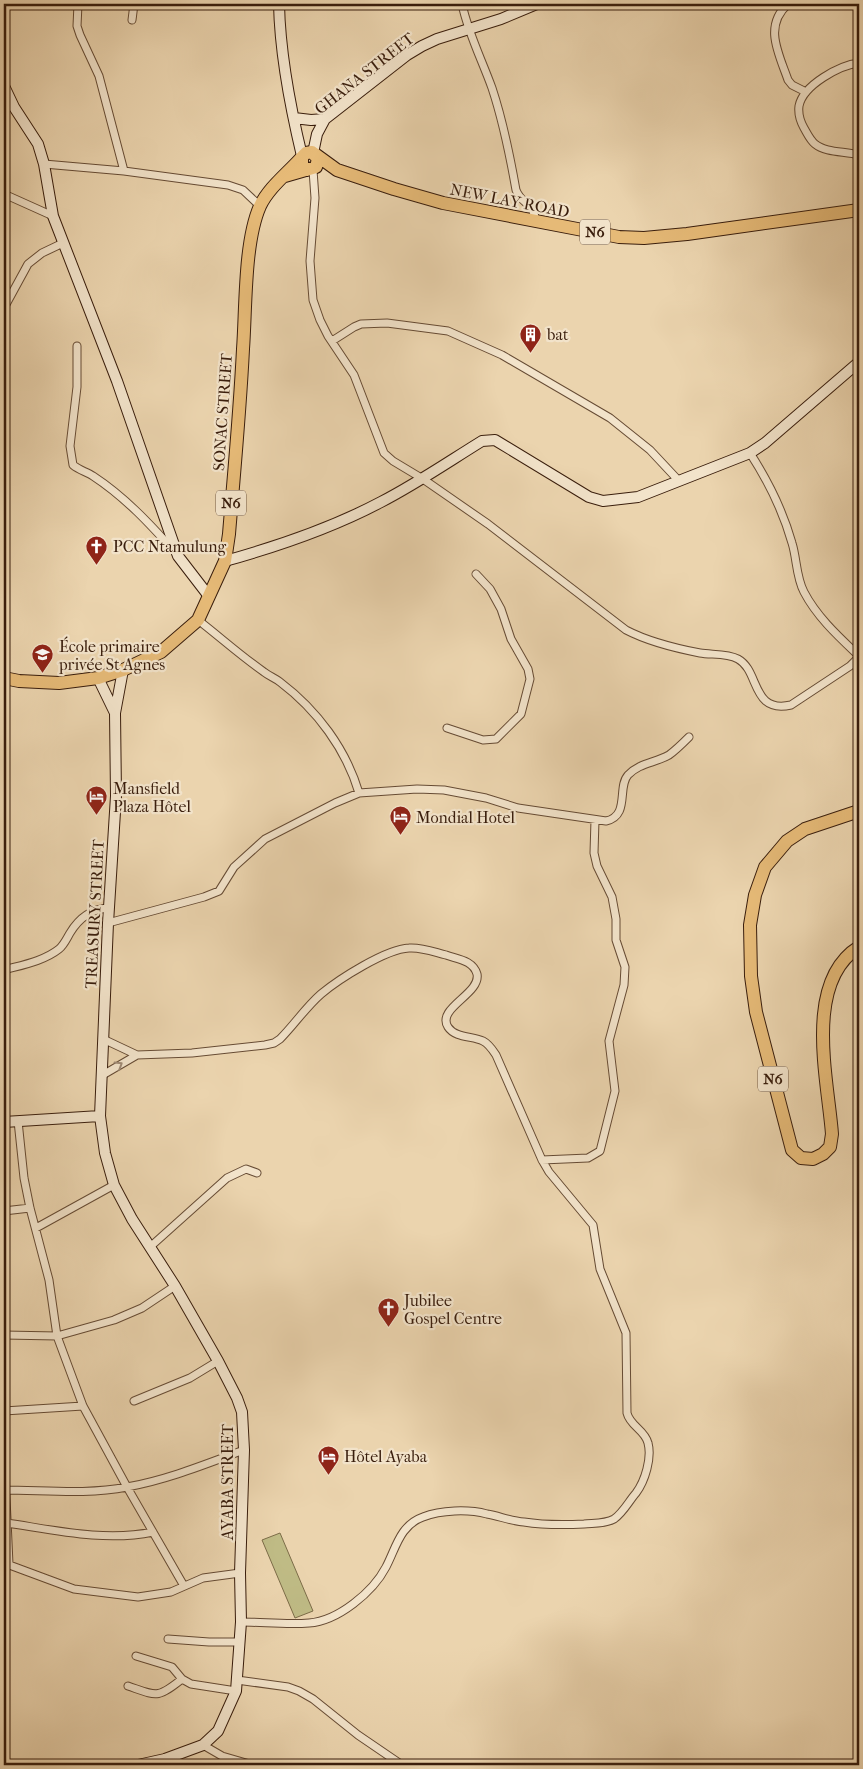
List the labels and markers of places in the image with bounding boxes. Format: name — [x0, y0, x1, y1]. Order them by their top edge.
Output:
building icon: bat — [519, 322, 543, 353]
place label: bat — [546, 325, 569, 344]
church icon: PCC Ntamulung — [85, 534, 109, 565]
place label: PCC Ntamulung — [113, 537, 226, 556]
place label: École primaire privée St Agnes — [58, 636, 165, 674]
school or university icon: École primaire privée St Agnes — [31, 643, 55, 674]
place label: Mansfield Plaza Hôtel — [113, 779, 191, 816]
hotel icon: Mansfield Plaza Hôtel — [85, 785, 109, 816]
hotel icon: Mondial Hotel — [388, 805, 412, 836]
place label: Mondial Hotel — [416, 808, 515, 827]
place label: Jubilee Gospel Centre — [402, 1291, 502, 1328]
church icon: Jubilee Gospel Centre — [376, 1297, 400, 1328]
hotel icon: Hôtel Ayaba — [316, 1444, 340, 1475]
place label: Hôtel Ayaba — [344, 1447, 428, 1466]

